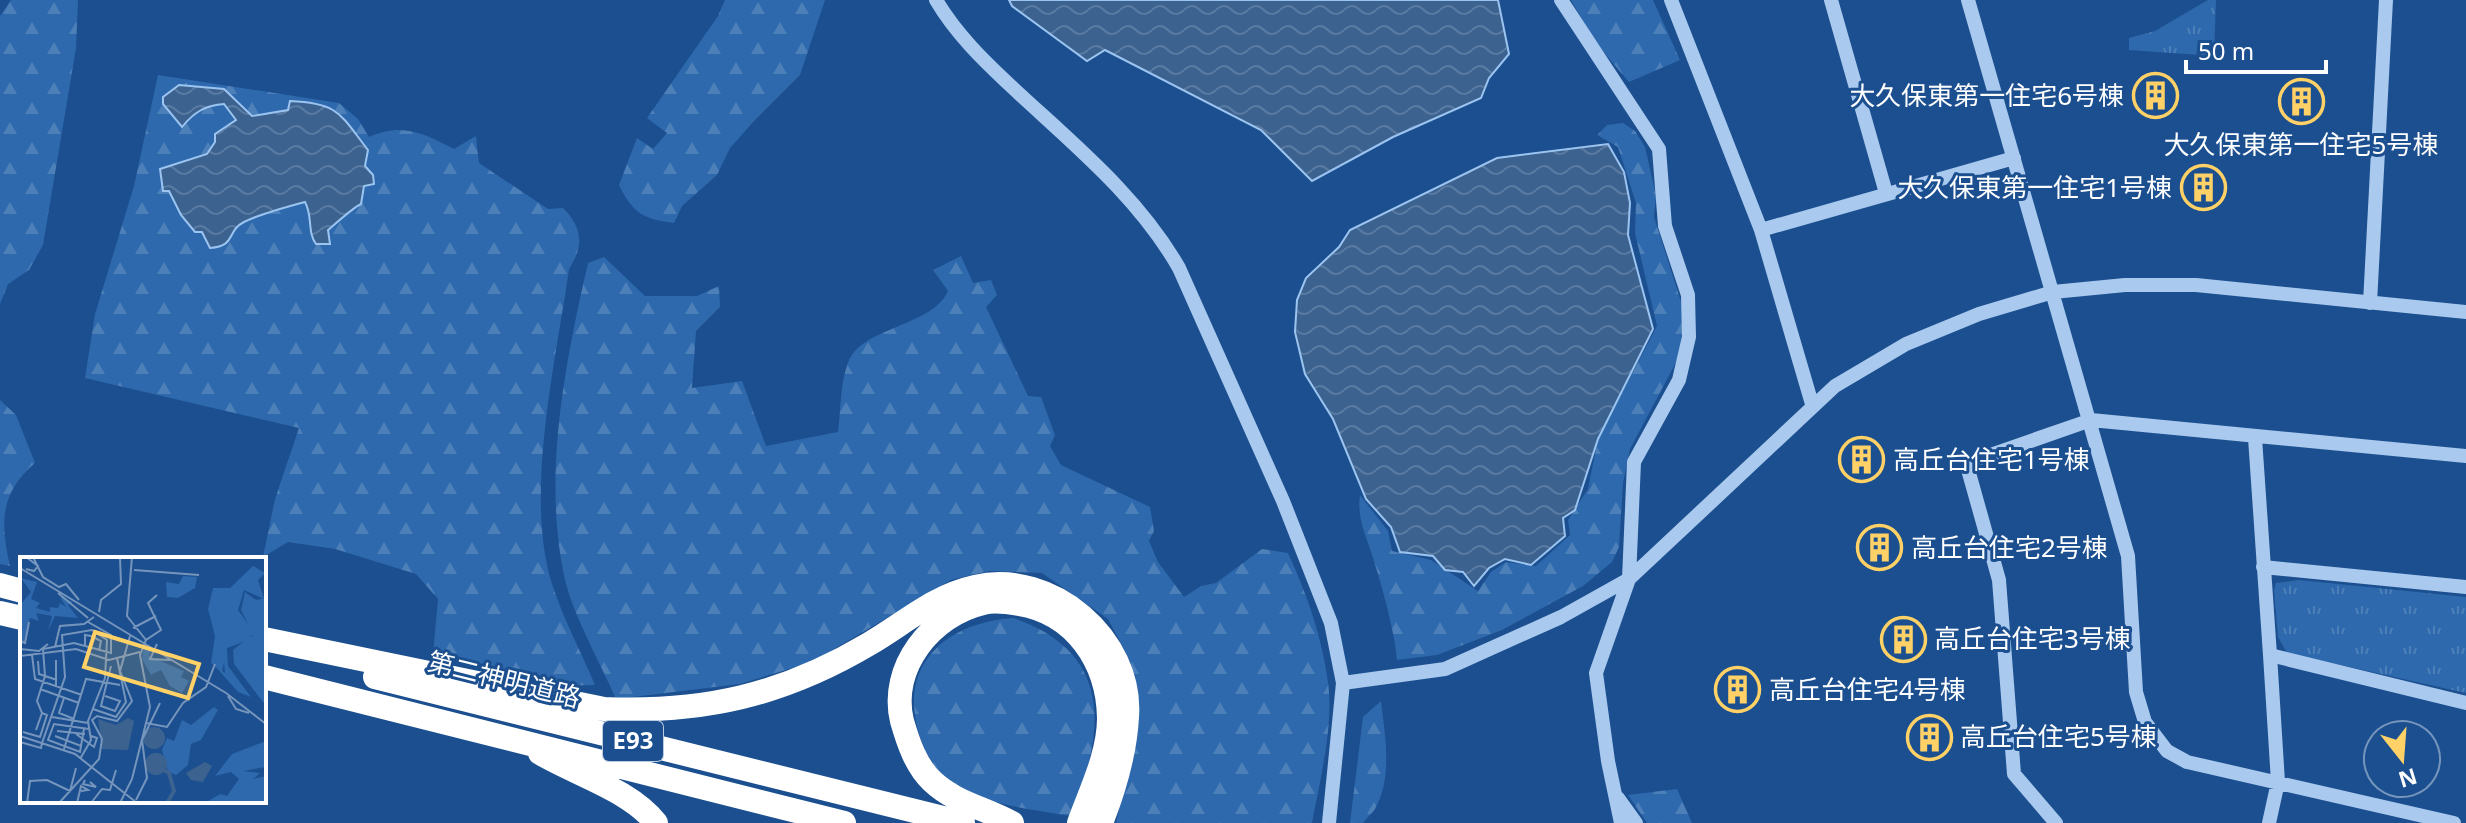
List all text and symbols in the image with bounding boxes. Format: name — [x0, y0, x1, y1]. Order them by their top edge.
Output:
scale bar — [2186, 24, 2326, 74]
text: 50 m — [2198, 34, 2254, 67]
building icon: 大久保東第一住宅6号棟 — [2131, 72, 2179, 120]
place label: 大久保東第一住宅6号棟 — [1849, 77, 2124, 113]
building icon: 大久保東第一住宅5号棟 — [2277, 78, 2325, 126]
place label: 大久保東第一住宅5号棟 — [2164, 126, 2438, 162]
building icon: 大久保東第一住宅1号棟 — [2179, 164, 2227, 212]
place label: 大久保東第一住宅1号棟 — [1897, 169, 2172, 205]
building icon: 高丘台住宅1号棟 — [1838, 436, 1886, 484]
place label: 高丘台住宅1号棟 — [1893, 441, 2090, 477]
building icon: 高丘台住宅2号棟 — [1856, 524, 1904, 572]
place label: 高丘台住宅2号棟 — [1911, 529, 2108, 565]
inset map — [20, 557, 266, 803]
building icon: 高丘台住宅3号棟 — [1879, 615, 1927, 663]
place label: 高丘台住宅3号棟 — [1934, 620, 2131, 656]
street label: 第二神明道路 — [424, 643, 584, 715]
building icon: 高丘台住宅4号棟 — [1714, 666, 1762, 714]
place label: 高丘台住宅4号棟 — [1769, 671, 1966, 707]
building icon: 高丘台住宅5号棟 — [1905, 713, 1953, 761]
place label: 高丘台住宅5号棟 — [1960, 718, 2157, 754]
north arrow — [2362, 719, 2442, 799]
road number: E93 — [603, 721, 663, 761]
text: N — [2395, 762, 2421, 796]

